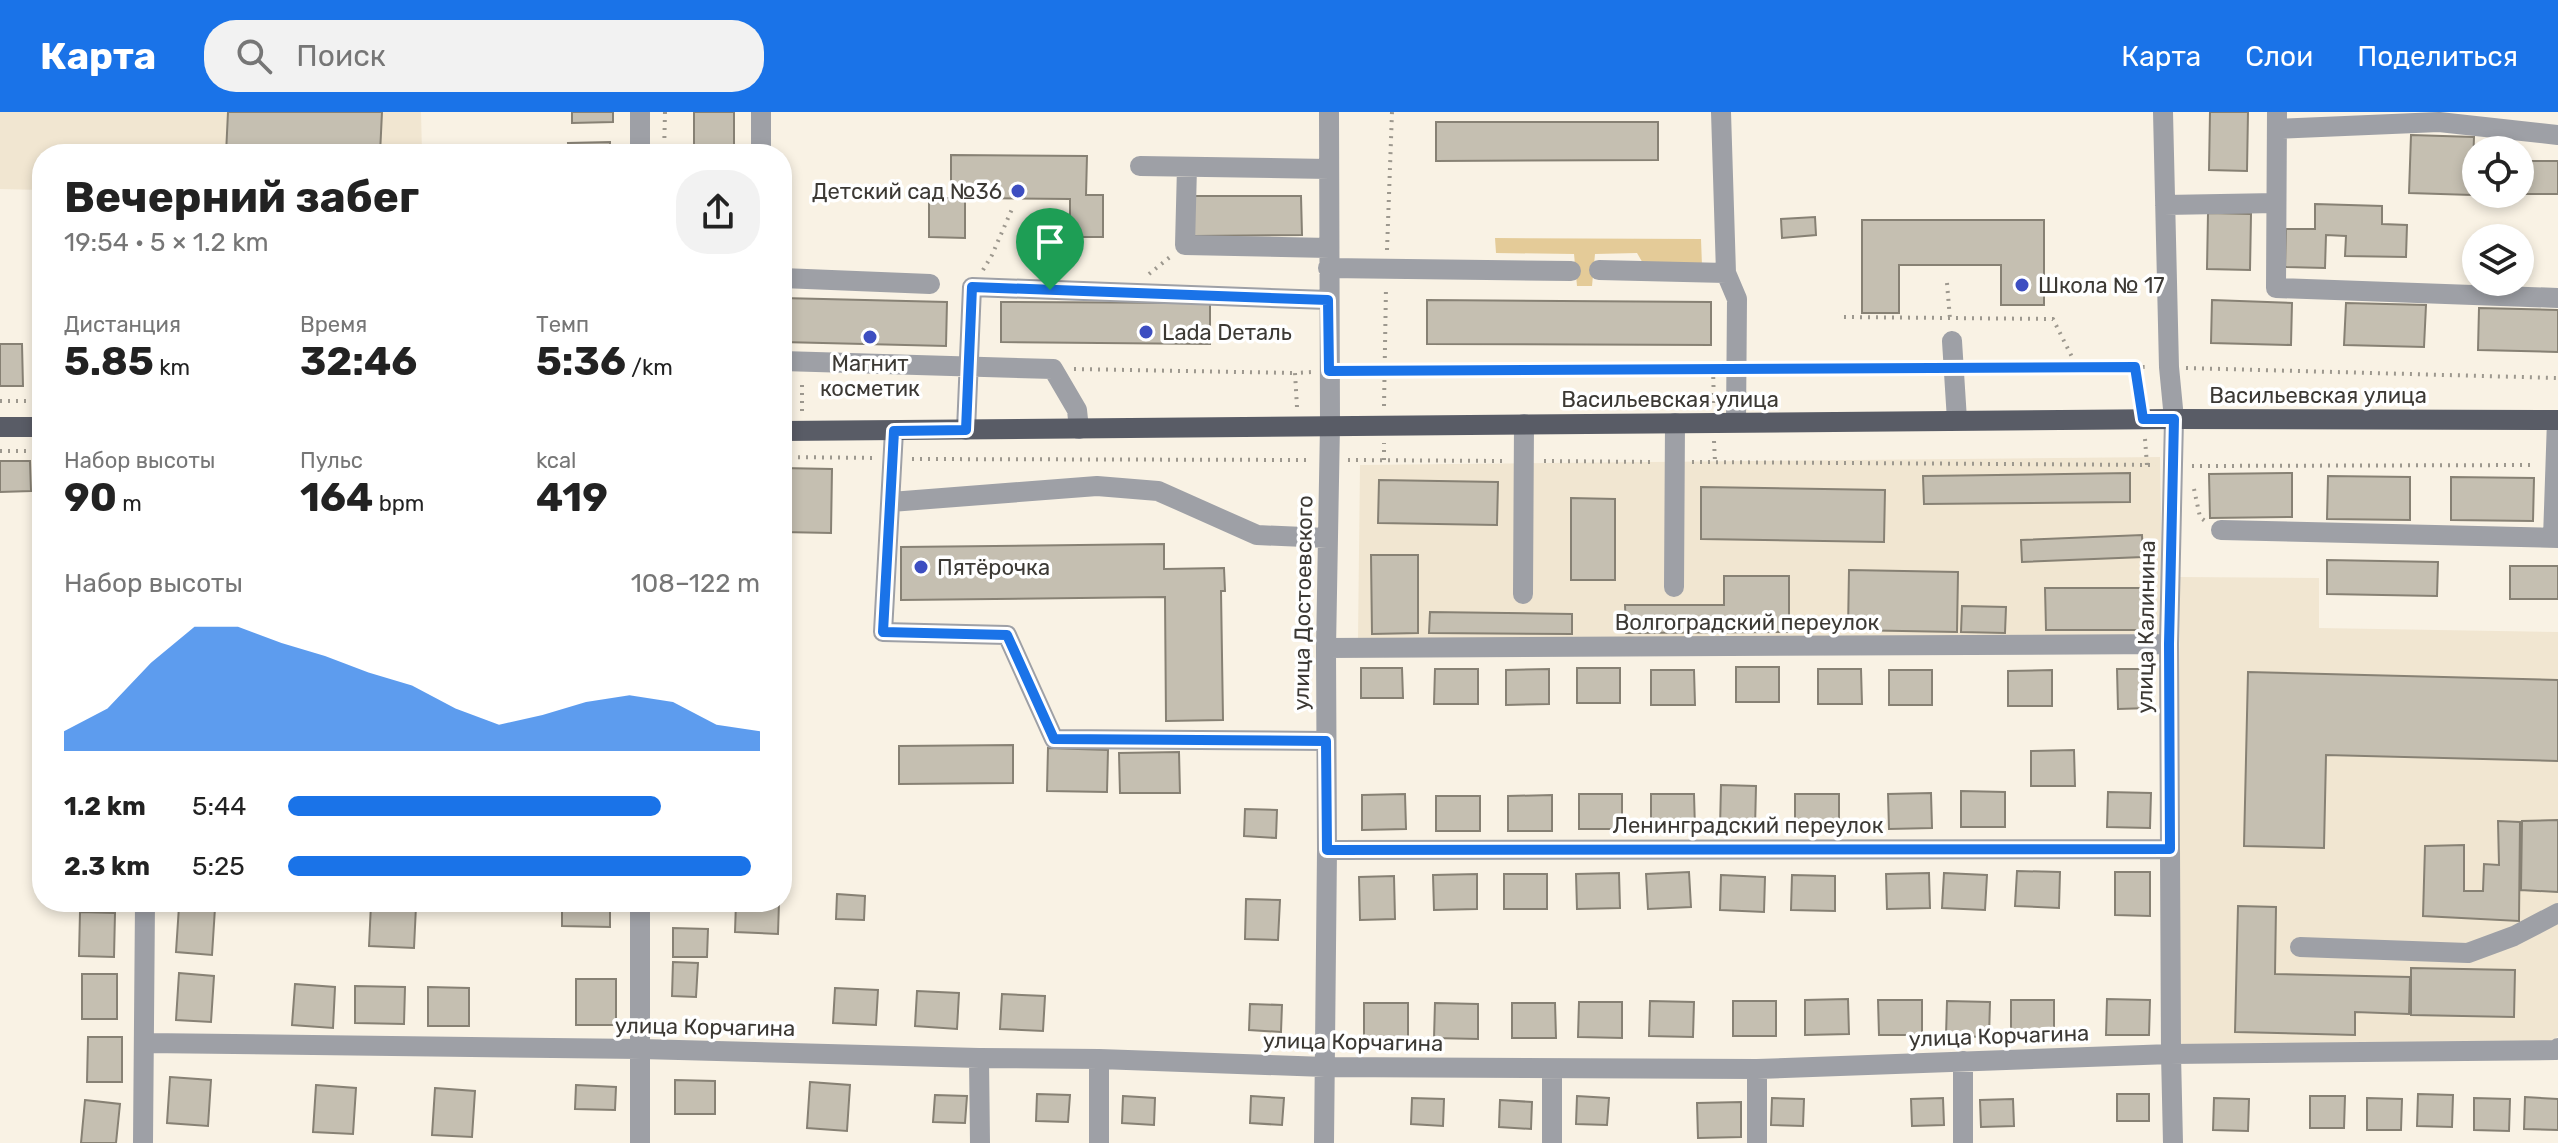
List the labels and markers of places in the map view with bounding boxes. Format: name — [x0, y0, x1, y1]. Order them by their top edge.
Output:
place label: Детский сад №36 — [812, 178, 1002, 205]
marker: Детский сад №36 — [1009, 182, 1027, 200]
pin — [1016, 208, 1084, 290]
place label: Школа № 17 — [2038, 272, 2165, 299]
marker: Школа № 17 — [2013, 276, 2031, 294]
place label: Lada Dеталь — [1162, 319, 1292, 346]
marker: Lada Dеталь — [1137, 323, 1155, 341]
marker: Магнит косметик — [861, 328, 879, 346]
place label: Магнит косметик — [820, 350, 920, 402]
place label: Пятёрочка — [937, 554, 1050, 581]
marker: Пятёрочка — [912, 558, 930, 576]

